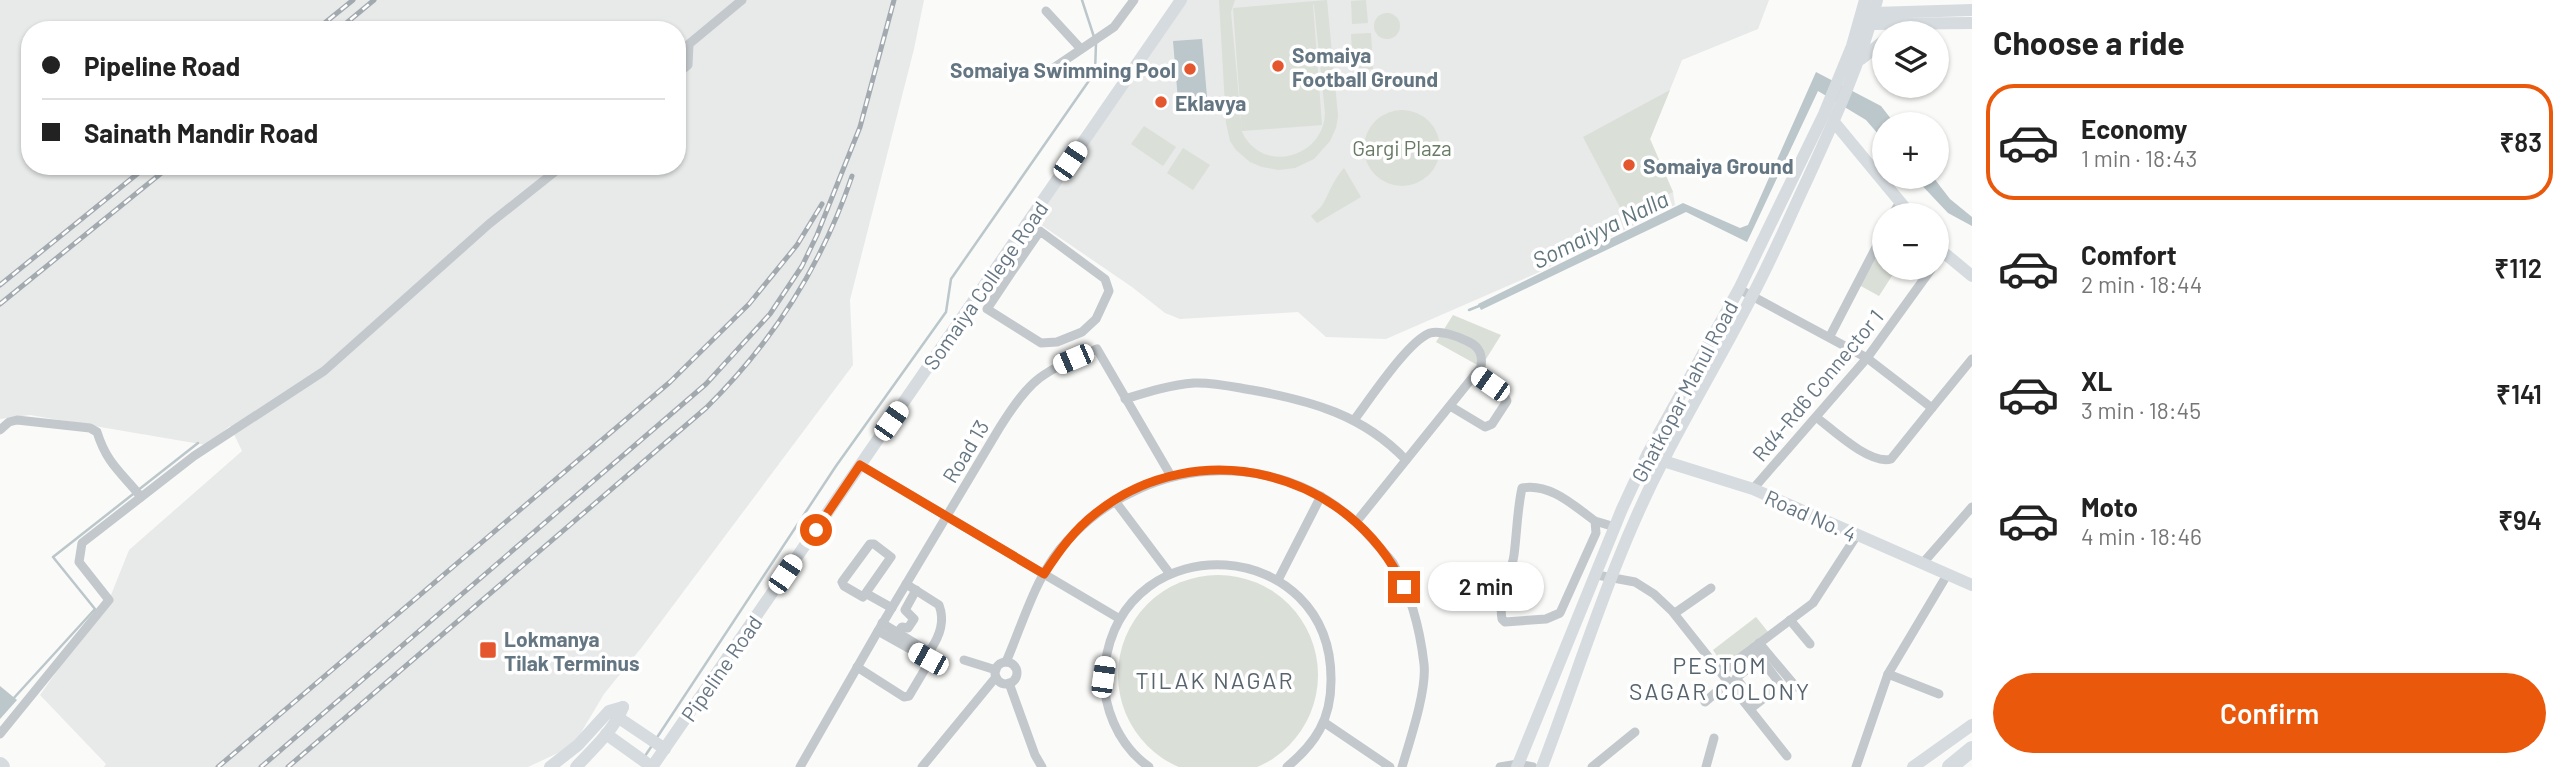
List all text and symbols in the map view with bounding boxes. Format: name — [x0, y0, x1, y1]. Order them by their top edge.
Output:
map controls — [1872, 21, 1949, 280]
button: layers — [1872, 21, 1949, 98]
text: Choose a ride — [1993, 23, 2185, 61]
place label: Somaiya Football Ground — [1292, 42, 1438, 91]
text: Pipeline Road — [84, 50, 240, 81]
place label: Somaiya Swimming Pool — [950, 57, 1176, 82]
marker: Somaiya Football Ground — [1270, 58, 1286, 74]
marker: Somaiya Swimming Pool — [1182, 61, 1198, 77]
place label: Eklavya — [1175, 90, 1246, 115]
marker: Eklavya — [1153, 94, 1169, 110]
icon: car — [1997, 111, 2060, 174]
button: + — [1872, 112, 1949, 189]
text: Economy — [2081, 113, 2187, 144]
text: Sainath Mandir Road — [84, 117, 318, 148]
text: ₹83 — [2499, 126, 2542, 157]
park label: Gargi Plaza — [1352, 135, 1452, 160]
car — [1050, 138, 1091, 184]
text: 1 min · 18:43 — [2081, 144, 2197, 172]
place label: Somaiya Ground — [1643, 153, 1794, 178]
marker: Somaiya Ground — [1621, 157, 1637, 173]
water label: Somaiyya Nalla — [1527, 184, 1673, 274]
street label: Somaiya College Road — [918, 196, 1052, 374]
button: − — [1872, 203, 1949, 280]
icon: car — [1997, 237, 2060, 300]
text: Comfort — [2081, 239, 2177, 270]
text: ₹112 — [2494, 252, 2542, 283]
text: 2 min · 18:44 — [2081, 270, 2202, 298]
street label: Ghatkopar Mahul Road — [1626, 296, 1742, 486]
street label: Rd4-Rd6 Connector 1 — [1746, 304, 1888, 466]
car — [1050, 341, 1097, 377]
car — [1467, 363, 1514, 405]
icon: car — [1997, 363, 2060, 426]
text: XL — [2081, 365, 2112, 396]
text: ₹141 — [2496, 378, 2542, 409]
text: 3 min · 18:45 — [2081, 396, 2201, 424]
car — [871, 398, 912, 444]
street label: Road 13 — [937, 415, 993, 487]
street label: Road No. 4 — [1761, 484, 1861, 546]
icon: car — [1997, 489, 2060, 552]
text: Moto — [2081, 491, 2138, 522]
text: ₹94 — [2498, 504, 2542, 535]
route start — [800, 514, 832, 546]
text: 4 min · 18:46 — [2081, 522, 2202, 550]
car — [765, 551, 806, 597]
callout: 2 min — [1428, 562, 1544, 612]
route end — [1388, 571, 1420, 603]
text: 2 min — [1459, 572, 1513, 600]
street label: Pipeline Road — [675, 610, 767, 726]
place label: Lokmanya Tilak Terminus — [504, 626, 640, 675]
marker: Lokmanya Tilak Terminus — [478, 640, 498, 660]
car — [905, 640, 952, 678]
district label: PESTOM SAGAR COLONY — [1629, 651, 1811, 705]
car — [1090, 655, 1117, 699]
district label: TILAK NAGAR — [1135, 666, 1295, 694]
button: Confirm — [1993, 673, 2546, 753]

